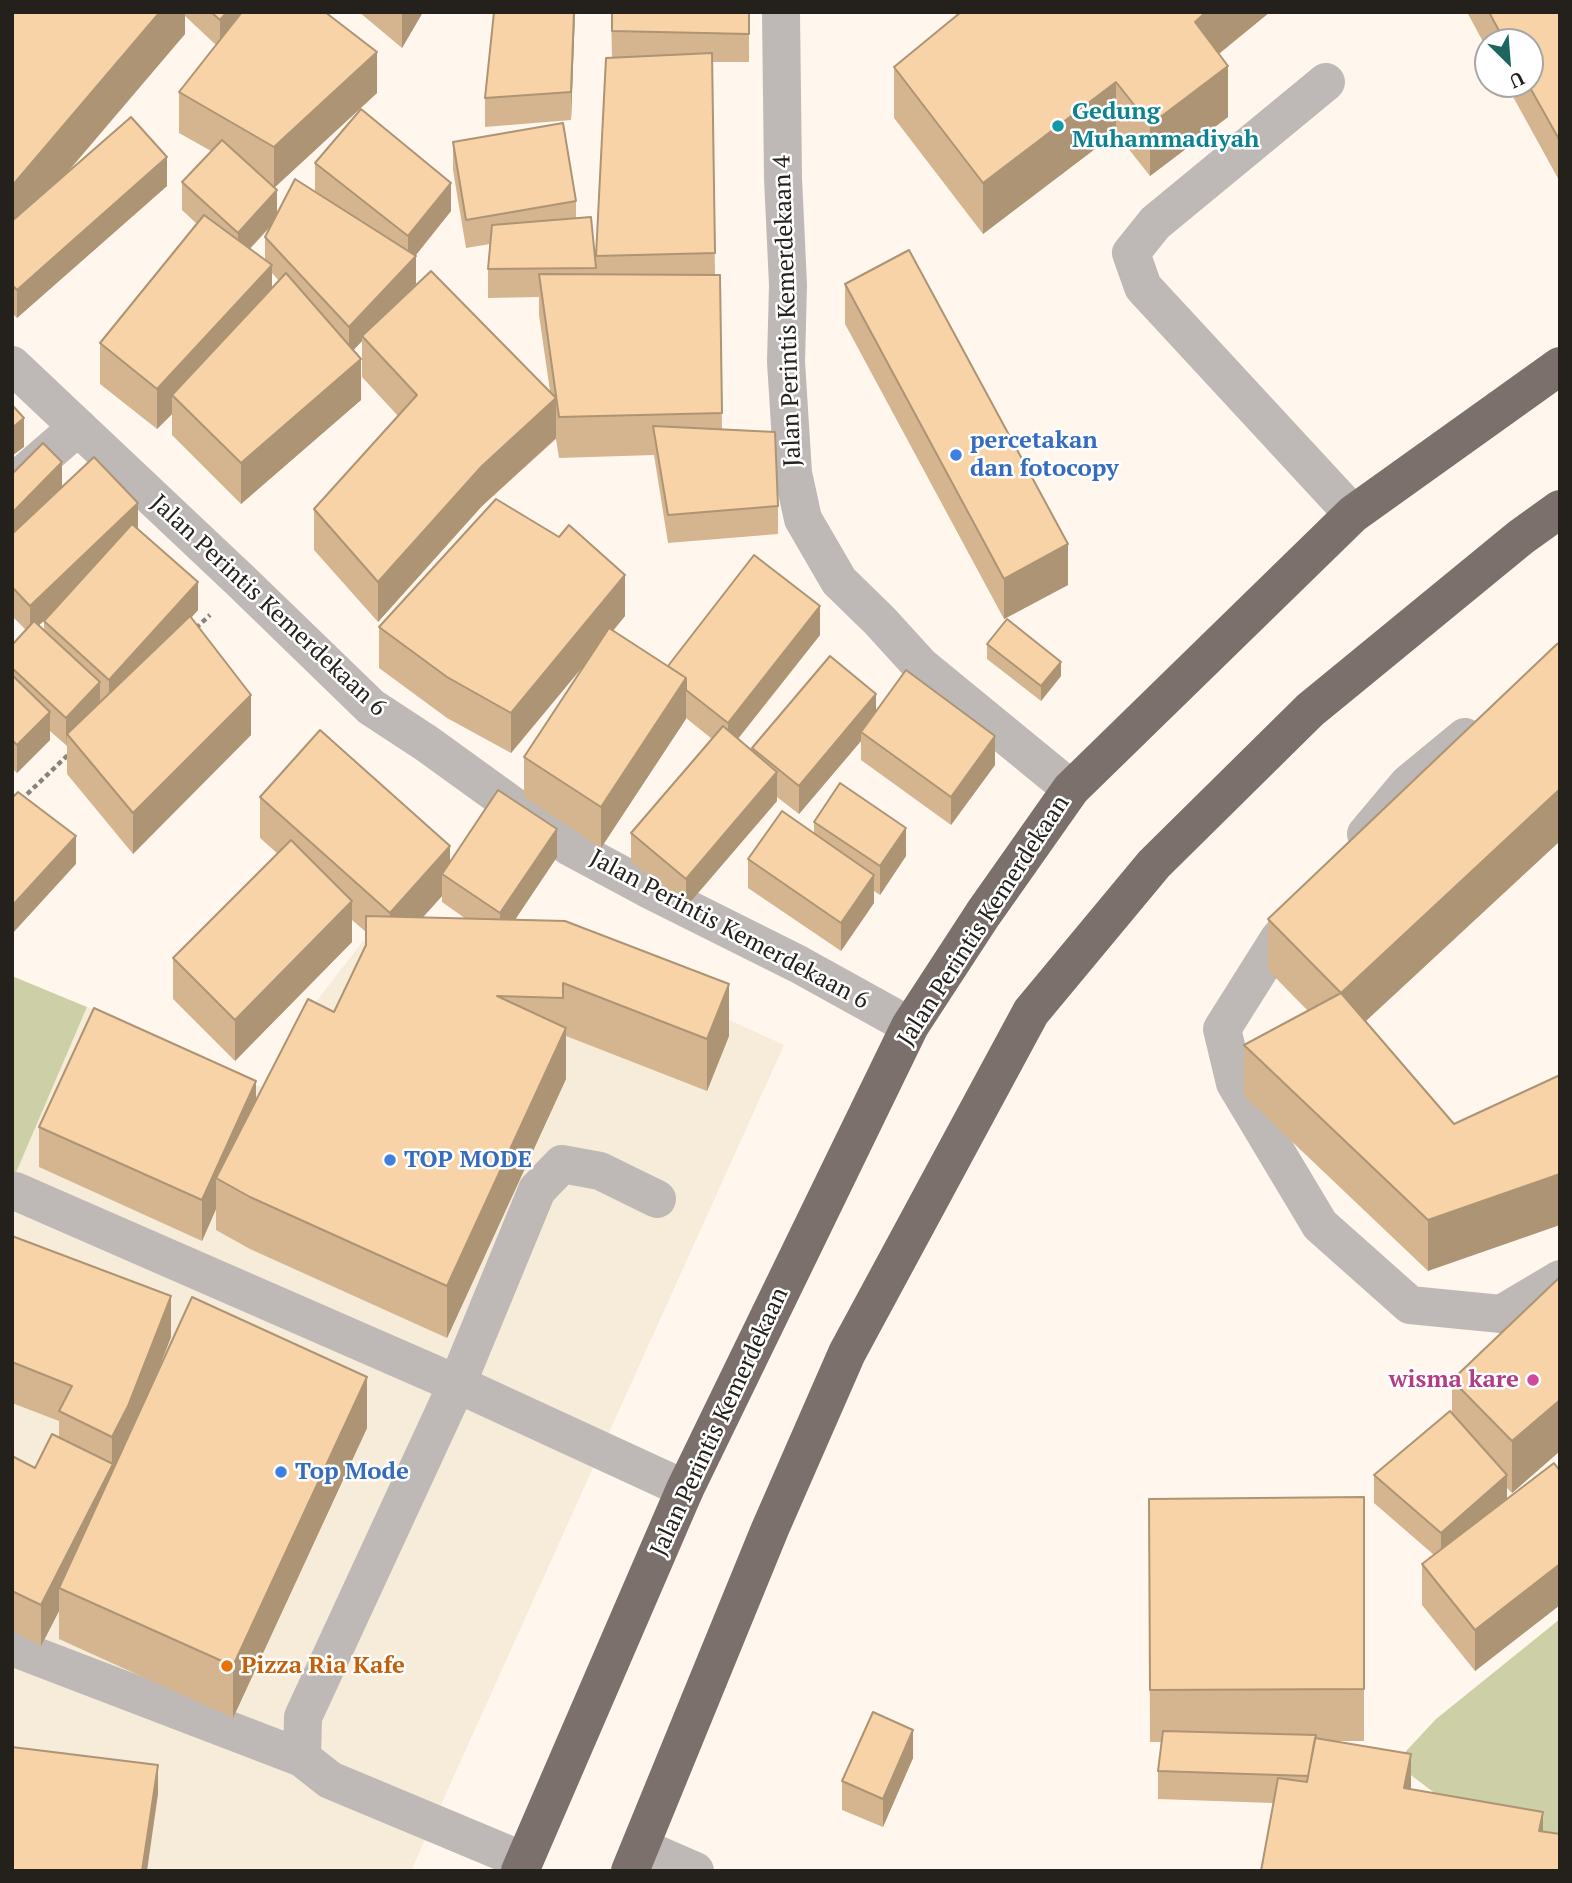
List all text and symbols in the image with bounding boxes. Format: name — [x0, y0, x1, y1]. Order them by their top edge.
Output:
north arrow — [1474, 28, 1544, 98]
text: U — [1506, 66, 1529, 95]
place label: Gedung Muhammadiyah — [1072, 98, 1259, 154]
marker: Gedung Muhammadiyah — [1050, 118, 1066, 134]
street label: Jalan Perintis Kemerdekaan 4 — [768, 155, 808, 467]
place label: percetakan dan fotocopy — [970, 427, 1119, 483]
marker: percetakan dan fotocopy — [948, 447, 964, 463]
street label: Jalan Perintis Kemerdekaan 6 — [144, 489, 392, 723]
street label: Jalan Perintis Kemerdekaan — [892, 790, 1076, 1052]
street label: Jalan Perintis Kemerdekaan 6 — [585, 844, 873, 1016]
place label: TOP MODE — [404, 1146, 532, 1174]
marker: TOP MODE — [382, 1152, 398, 1168]
street label: Jalan Perintis Kemerdekaan — [645, 1283, 795, 1561]
place label: wisma kare — [1389, 1366, 1519, 1394]
marker: wisma kare — [1525, 1372, 1541, 1388]
place label: Top Mode — [295, 1458, 409, 1486]
marker: Top Mode — [273, 1464, 289, 1480]
place label: Pizza Ria Kafe — [241, 1652, 405, 1680]
marker: Pizza Ria Kafe — [219, 1658, 235, 1674]

